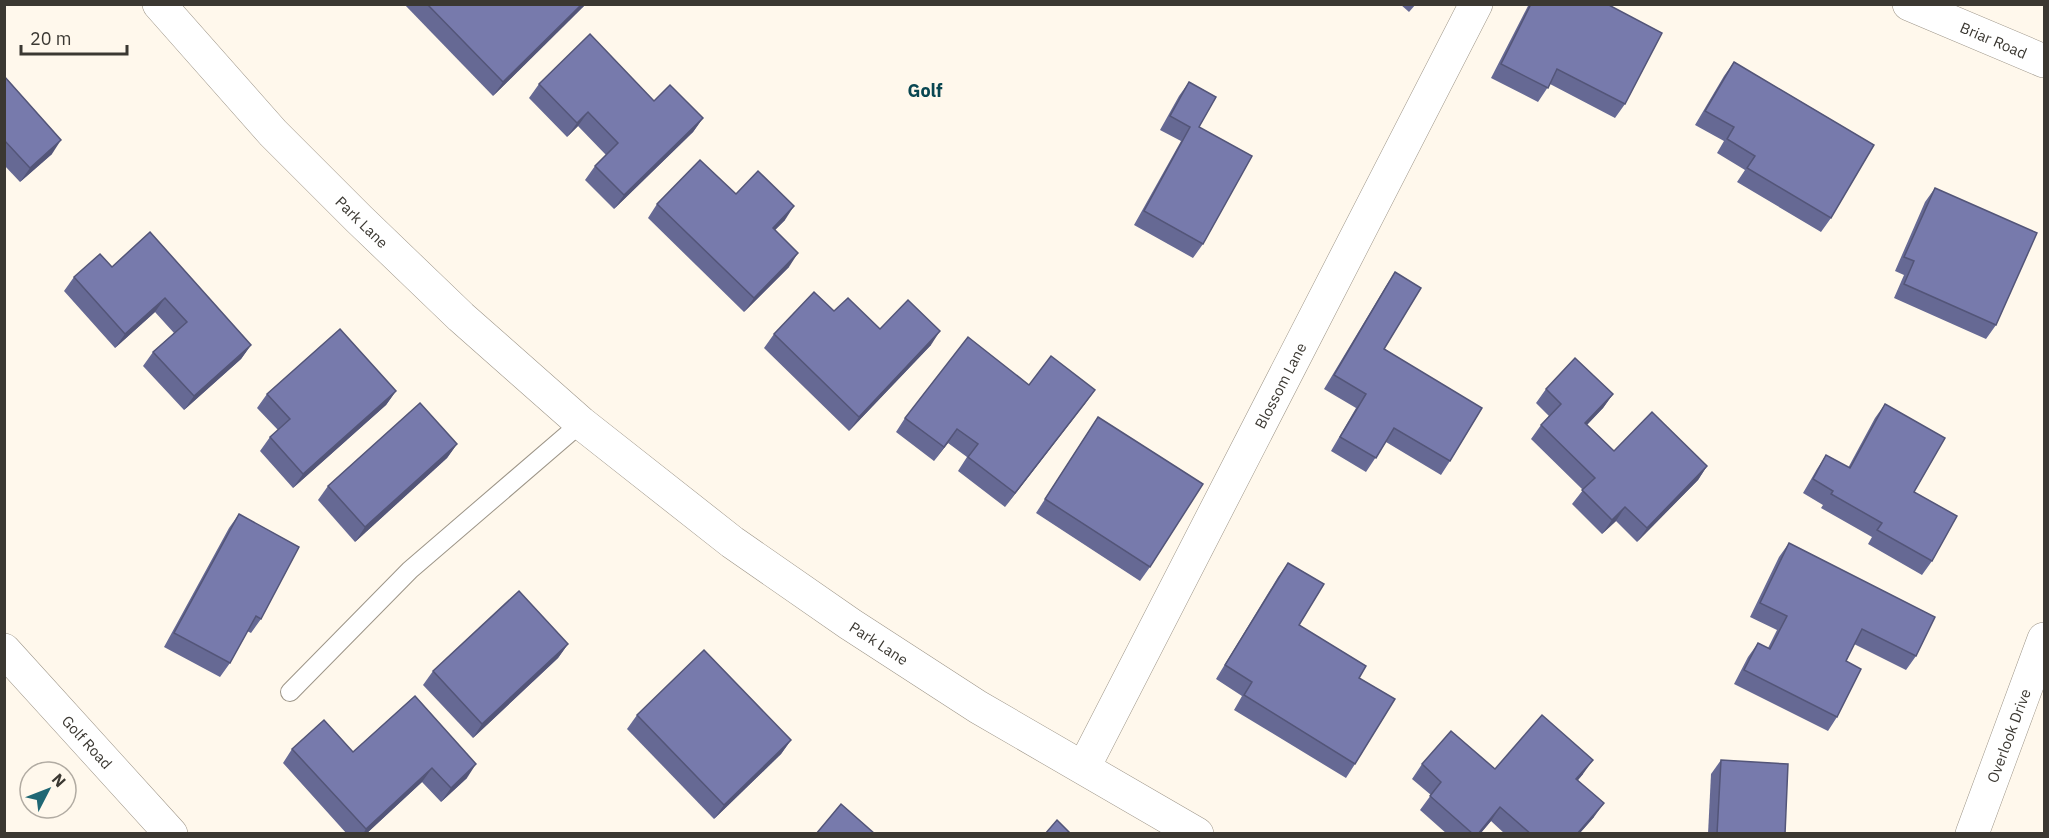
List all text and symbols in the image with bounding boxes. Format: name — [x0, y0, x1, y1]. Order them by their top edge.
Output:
street label: Briar Road — [1958, 17, 2030, 62]
scale bar — [21, 18, 128, 56]
text: 20 m — [30, 27, 72, 50]
district label: Golf — [907, 79, 943, 102]
street label: Park Lane — [332, 192, 393, 252]
street label: Blossom Lane — [1250, 339, 1310, 432]
street label: Park Lane — [846, 617, 912, 669]
street label: Overlook Drive — [1982, 686, 2034, 785]
street label: Golf Road — [58, 711, 117, 773]
north arrow — [18, 760, 78, 820]
text: N — [48, 769, 70, 791]

